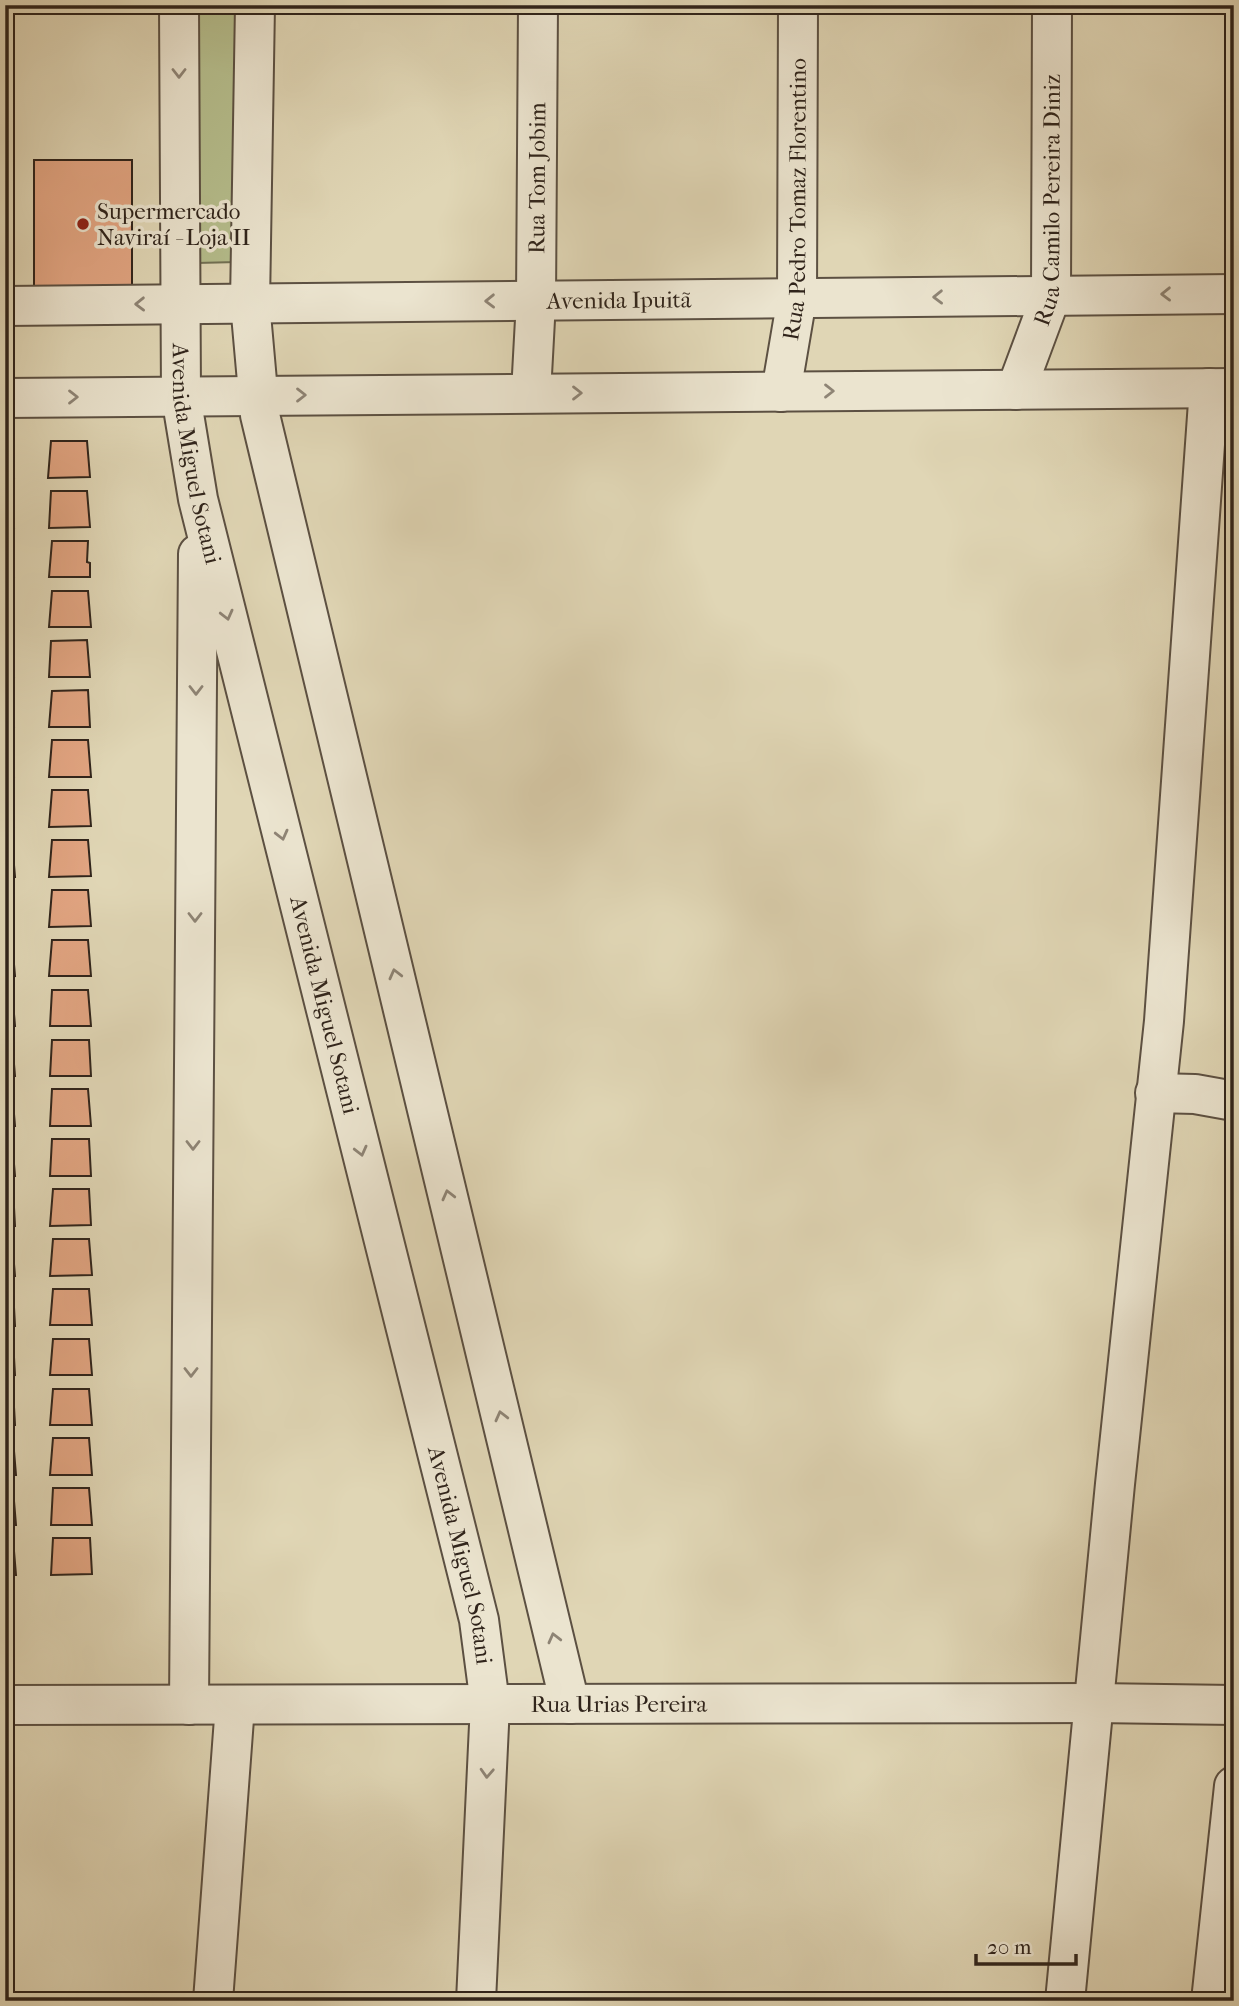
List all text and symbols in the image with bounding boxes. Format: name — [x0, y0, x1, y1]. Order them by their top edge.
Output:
street label: Rua Pedro Tomaz Florentino — [777, 58, 811, 342]
one-way arrow — [171, 69, 187, 79]
street label: Rua Camilo Pereira Diniz — [1028, 74, 1065, 329]
street label: Rua Tom Jobim — [523, 102, 551, 254]
place label: Supermercado Naviraí - Loja II — [97, 198, 251, 251]
marker: Supermercado Naviraí - Loja II — [75, 216, 91, 232]
street label: Avenida Ipuitã — [545, 286, 692, 314]
one-way arrow — [1160, 287, 1171, 302]
one-way arrow — [932, 289, 943, 305]
one-way arrow — [484, 293, 495, 309]
one-way arrow — [134, 296, 145, 312]
street label: Avenida Miguel Sotani — [167, 342, 227, 567]
one-way arrow — [825, 383, 835, 399]
one-way arrow — [573, 385, 583, 401]
one-way arrow — [296, 387, 307, 403]
one-way arrow — [69, 389, 79, 405]
one-way arrow — [219, 608, 233, 620]
one-way arrow — [189, 685, 204, 696]
one-way arrow — [274, 829, 288, 841]
street label: Avenida Miguel Sotani — [284, 892, 365, 1117]
one-way arrow — [187, 913, 203, 923]
one-way arrow — [389, 968, 403, 980]
one-way arrow — [185, 1140, 201, 1151]
one-way arrow — [353, 1145, 367, 1157]
one-way arrow — [442, 1189, 456, 1201]
one-way arrow — [183, 1368, 199, 1378]
one-way arrow — [495, 1410, 509, 1422]
street label: Avenida Miguel Sotani — [422, 1442, 498, 1666]
one-way arrow — [548, 1632, 563, 1644]
street label: Rua Urias Pereira — [531, 1690, 708, 1718]
one-way arrow — [479, 1767, 494, 1778]
scale bar — [976, 1922, 1076, 1966]
text: 20 m — [987, 1935, 1032, 1959]

